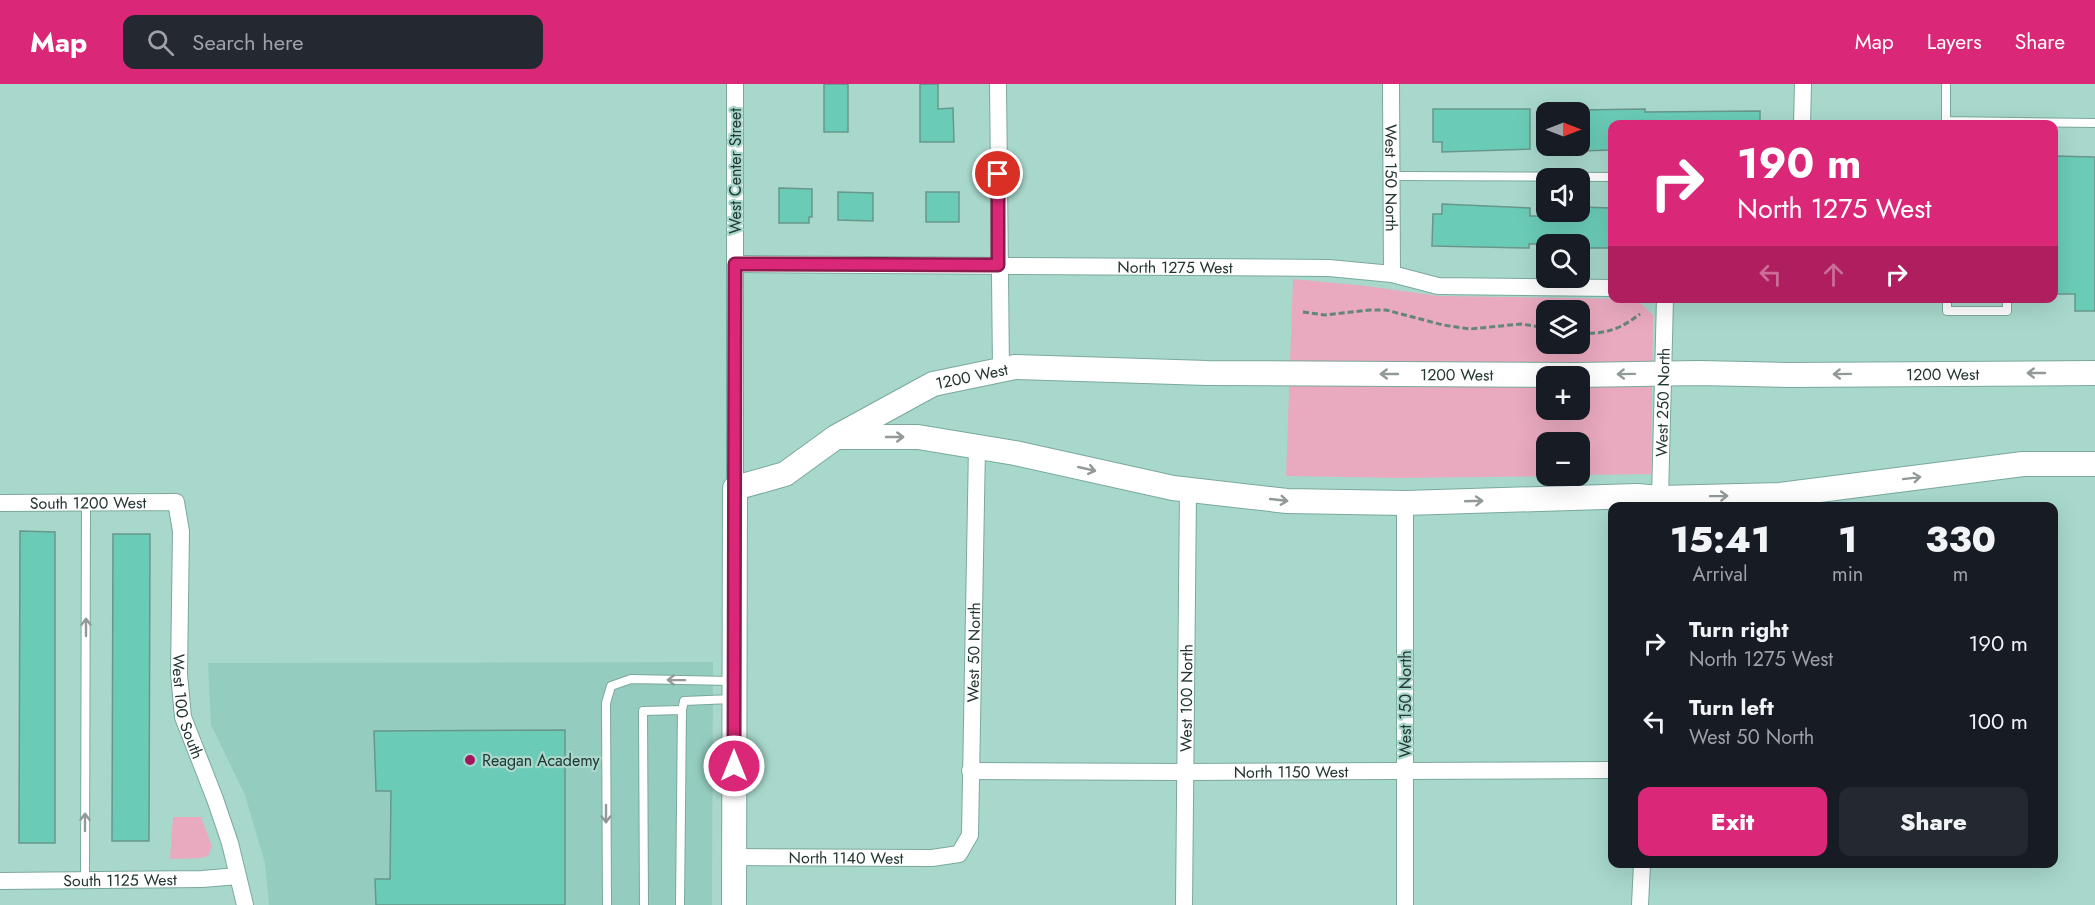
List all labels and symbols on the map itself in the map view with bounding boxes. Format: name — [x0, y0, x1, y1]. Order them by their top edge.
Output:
north arrow — [1536, 102, 1590, 156]
street label: West Center Street — [724, 108, 747, 234]
street label: West 150 North — [1380, 124, 1403, 232]
pin — [972, 148, 1023, 199]
street label: North 1275 West — [1117, 255, 1233, 279]
street label: West 250 North — [1650, 347, 1675, 457]
street label: 1200 West — [933, 357, 1010, 395]
street label: 1200 West — [1906, 362, 1980, 386]
street label: 1200 West — [1420, 363, 1494, 386]
one-way arrow — [2027, 367, 2047, 379]
one-way arrow — [1379, 368, 1399, 380]
one-way arrow — [1616, 368, 1636, 380]
one-way arrow — [1832, 368, 1852, 379]
one-way arrow — [884, 431, 904, 443]
one-way arrow — [1077, 463, 1096, 475]
one-way arrow — [1902, 472, 1922, 483]
one-way arrow — [1708, 490, 1728, 502]
street label: South 1200 West — [30, 491, 146, 514]
one-way arrow — [1268, 495, 1288, 506]
one-way arrow — [1463, 495, 1483, 507]
street label: West 50 North — [961, 602, 986, 703]
one-way arrow — [80, 617, 92, 637]
street label: West 100 North — [1174, 644, 1198, 752]
street label: West 150 North — [1394, 650, 1417, 758]
street label: West 100 South — [167, 654, 210, 762]
one-way arrow — [667, 674, 687, 686]
position arrow — [702, 734, 766, 798]
place label: Reagan Academy — [482, 749, 601, 772]
marker: Reagan Academy — [463, 753, 477, 767]
street label: North 1150 West — [1234, 760, 1349, 783]
one-way arrow — [600, 804, 612, 824]
one-way arrow — [79, 812, 91, 832]
street label: North 1140 West — [788, 846, 904, 869]
street label: South 1125 West — [63, 868, 177, 892]

